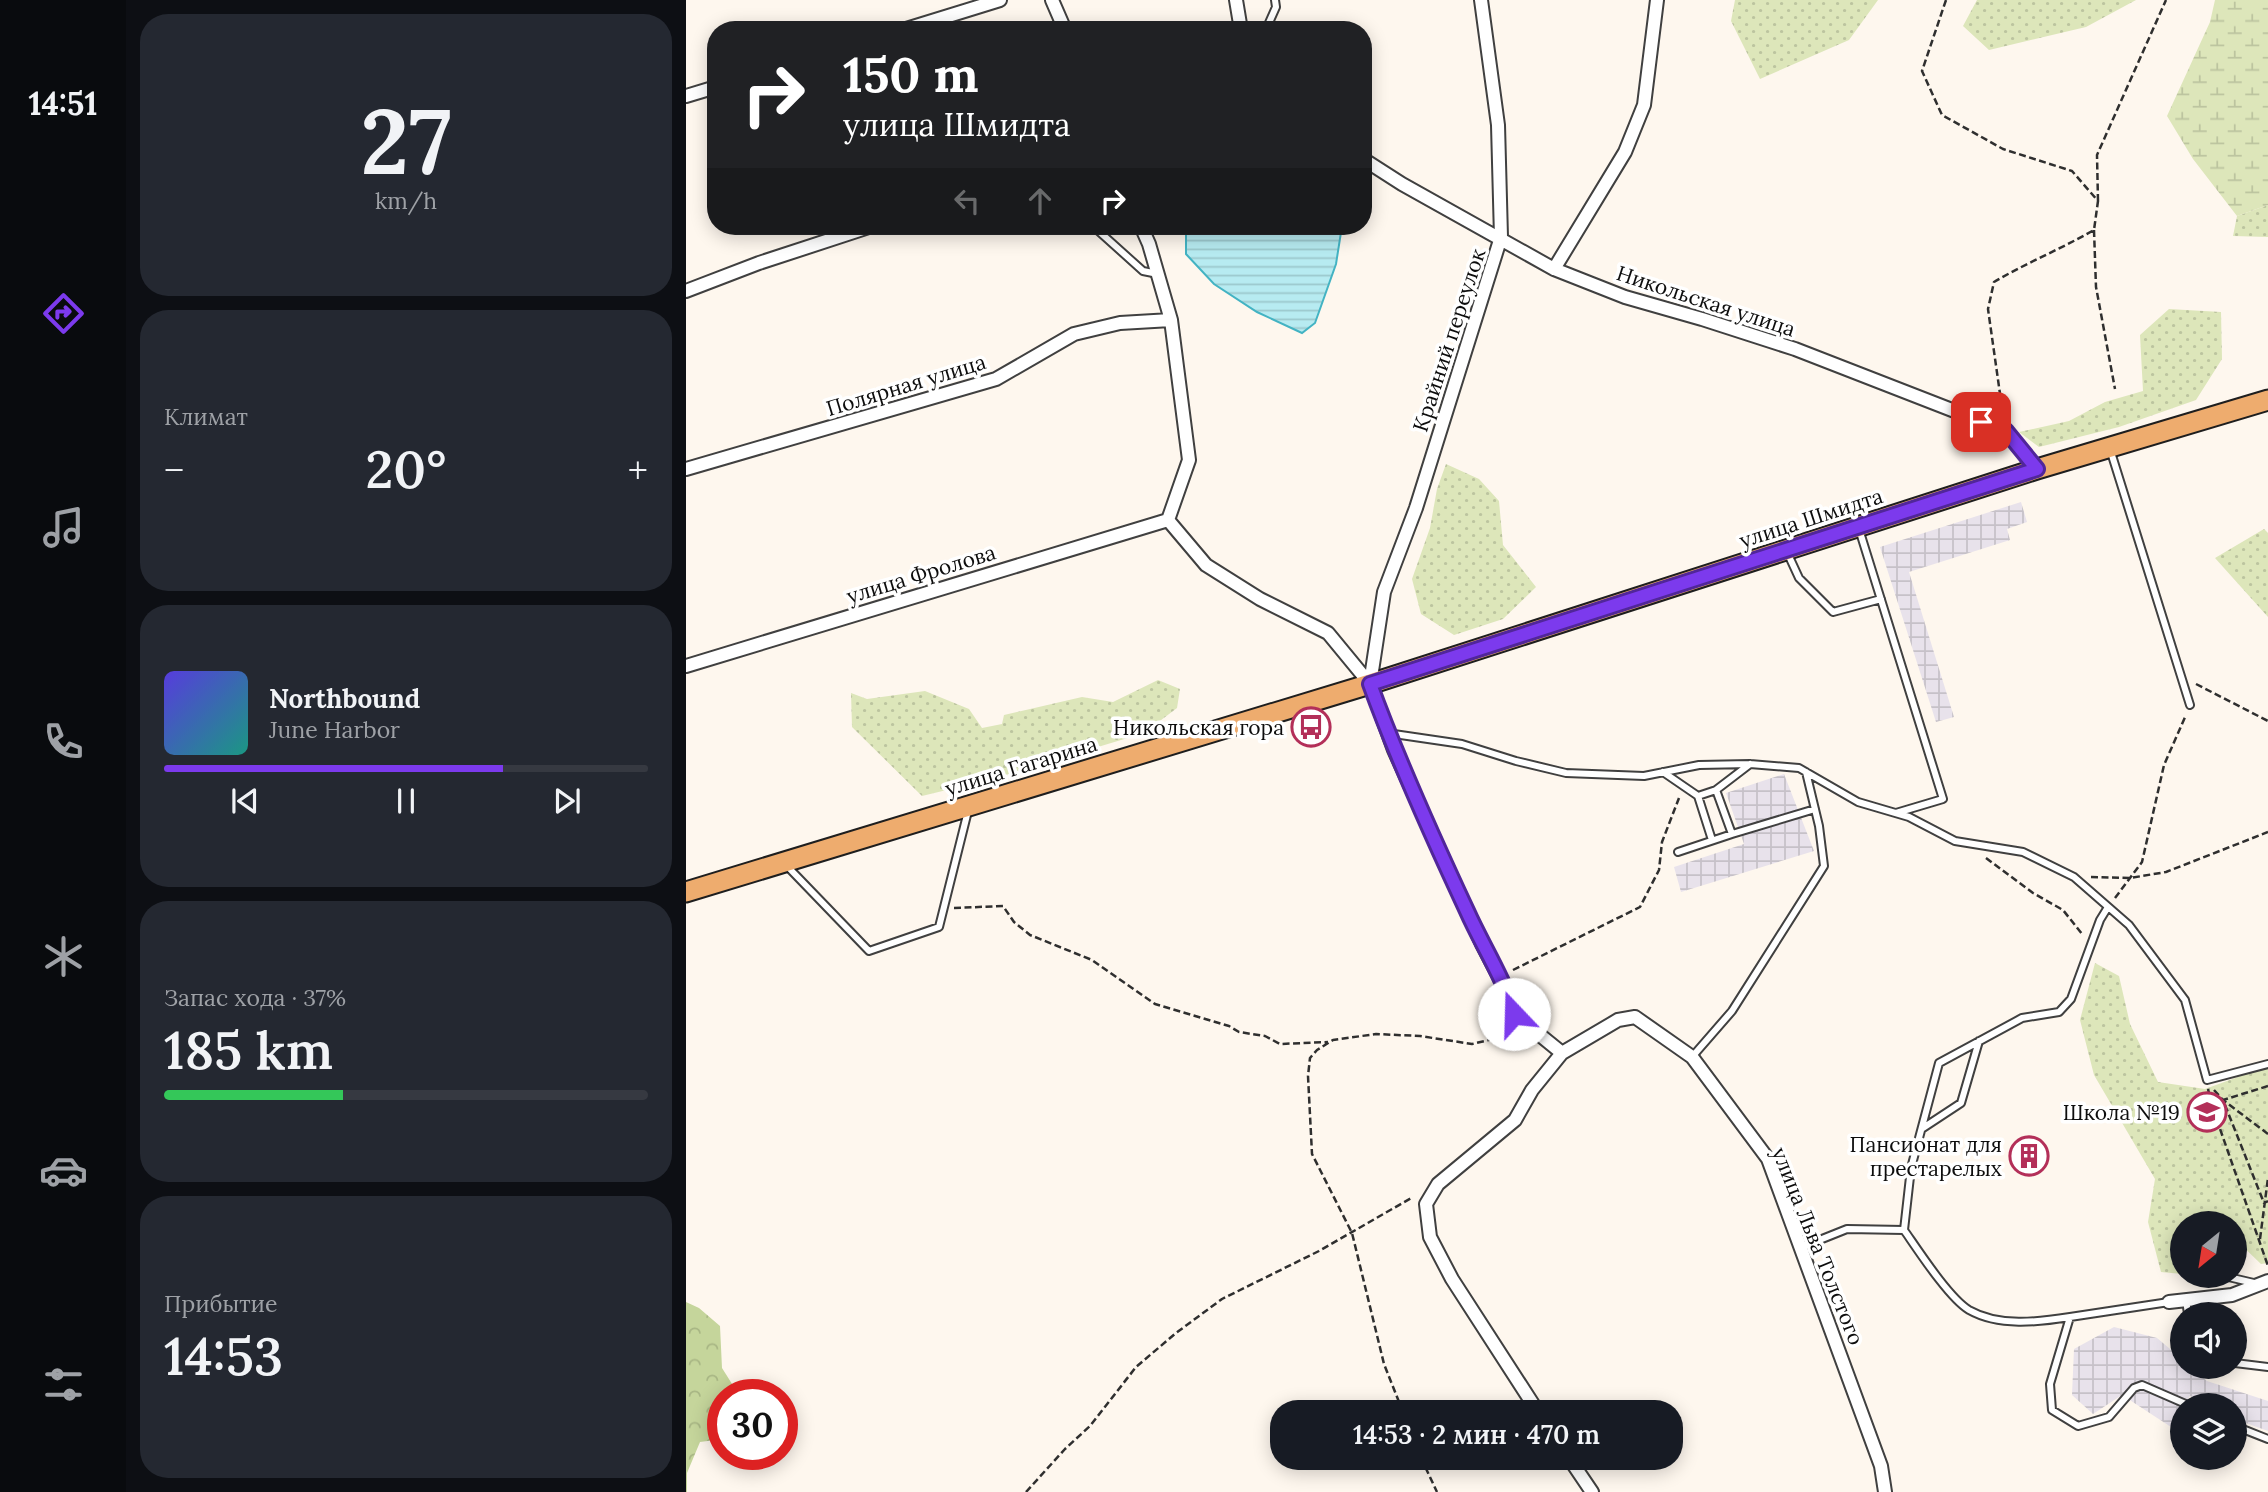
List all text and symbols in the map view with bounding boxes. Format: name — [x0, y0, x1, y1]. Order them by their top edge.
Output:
text: 150 m — [843, 43, 979, 105]
icon: right — [728, 49, 819, 140]
text: 27 — [360, 82, 452, 199]
text: 14:51 — [29, 83, 97, 124]
text: улица Шмидта — [843, 104, 1071, 145]
icon: left — [948, 182, 986, 220]
icon: ahead — [1021, 182, 1059, 220]
icon: right — [1094, 182, 1132, 220]
text: km/h — [375, 186, 437, 215]
street label: Крайний переулок — [1407, 244, 1492, 435]
street label: Никольская улица — [1613, 259, 1799, 343]
icon: directions — [39, 289, 88, 338]
street label: Полярная улица — [823, 348, 989, 422]
pin — [1951, 392, 2011, 452]
text: Климат — [164, 402, 248, 431]
icon: arrive — [1962, 403, 2000, 441]
text: 20° — [366, 436, 446, 502]
text: − — [164, 446, 184, 494]
text: + — [628, 446, 648, 494]
street label: улица Шмидта — [1736, 482, 1886, 554]
icon: music — [39, 503, 88, 552]
street label: улица Фролова — [843, 538, 999, 609]
text: Northbound — [269, 682, 420, 715]
bus stop icon: Никольская гора — [1290, 706, 1332, 748]
place label: Никольская гора — [1113, 714, 1284, 741]
text: June Harbor — [269, 715, 400, 744]
icon: phone — [39, 717, 88, 766]
street label: улица Гагарина — [942, 730, 1101, 802]
icon: previous — [226, 782, 264, 820]
icon: pause — [387, 782, 425, 820]
icon: next — [548, 782, 586, 820]
icon: climate — [39, 932, 88, 981]
position arrow — [1477, 977, 1551, 1051]
text: Запас хода · 37% — [164, 983, 346, 1012]
text: 185 km — [164, 1017, 333, 1083]
school or university icon: Школа №19 — [2186, 1091, 2228, 1133]
place label: Школа №19 — [2063, 1099, 2180, 1126]
place label: Пансионат для престарелых — [1850, 1131, 2002, 1182]
building icon: Пансионат для престарелых — [2008, 1135, 2050, 1177]
street label: улица Льва Толстого — [1766, 1143, 1870, 1349]
icon: car — [39, 1146, 88, 1195]
north arrow — [2170, 1211, 2247, 1288]
map controls — [2170, 1211, 2247, 1470]
text: Прибытие — [164, 1289, 278, 1318]
button: sound — [2170, 1302, 2247, 1379]
text: 14:53 — [164, 1323, 283, 1389]
icon: filters — [39, 1360, 88, 1409]
speed limit sign: 30 — [707, 1379, 798, 1470]
button: layers — [2170, 1393, 2247, 1470]
text: 14:53 · 2 мин · 470 m — [1353, 1418, 1600, 1451]

